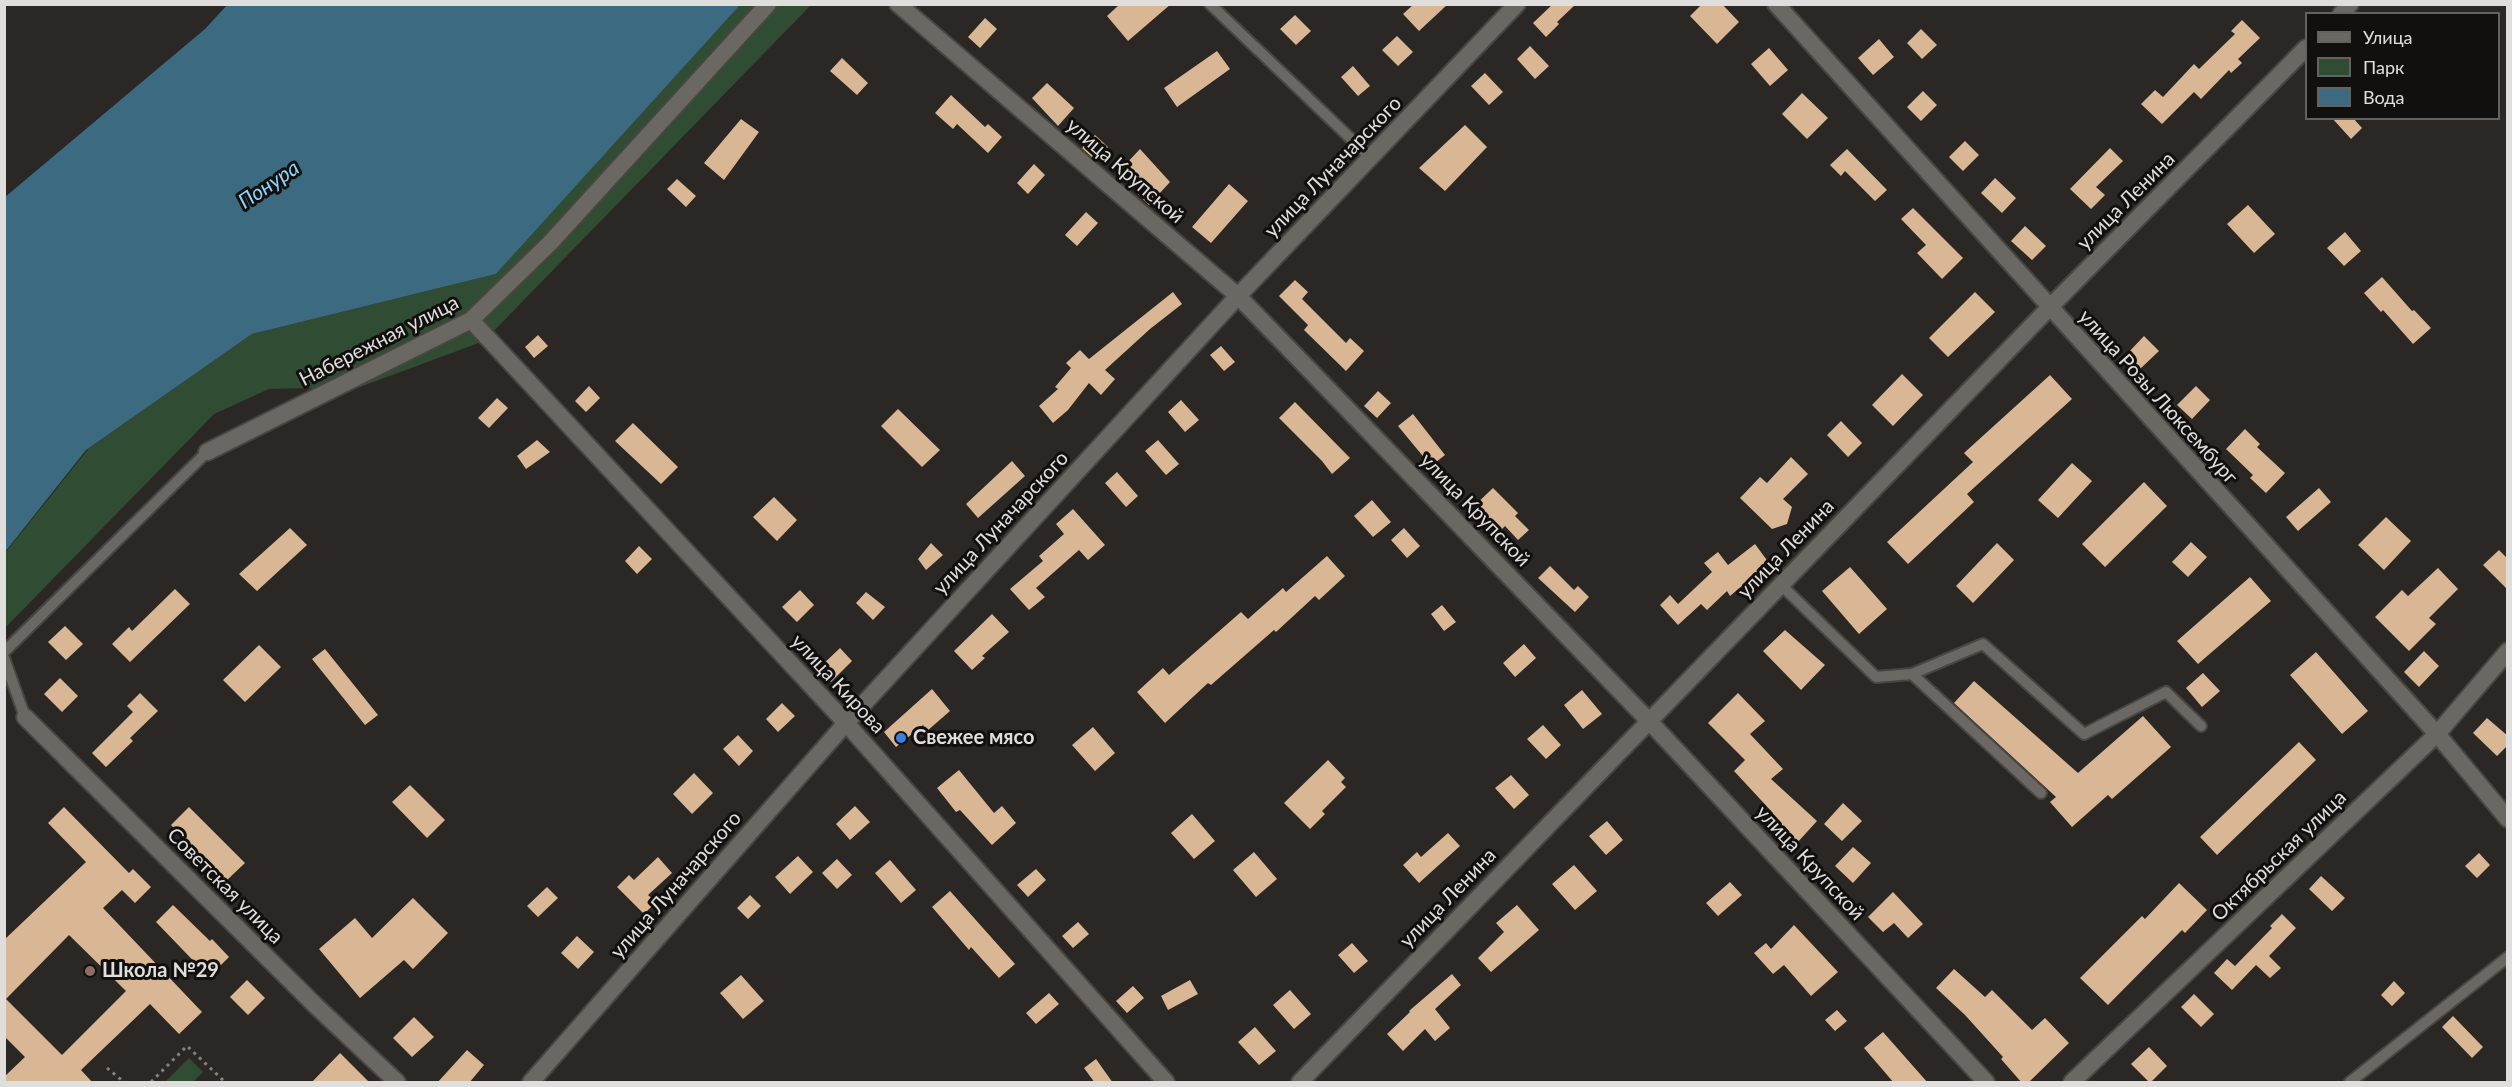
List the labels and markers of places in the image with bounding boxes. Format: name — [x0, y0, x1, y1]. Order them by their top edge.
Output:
place label: Свежее мясо — [913, 726, 1034, 750]
marker: Свежее мясо — [894, 731, 908, 745]
place label: Школа №29 — [102, 959, 219, 983]
marker: Школа №29 — [83, 964, 97, 978]

